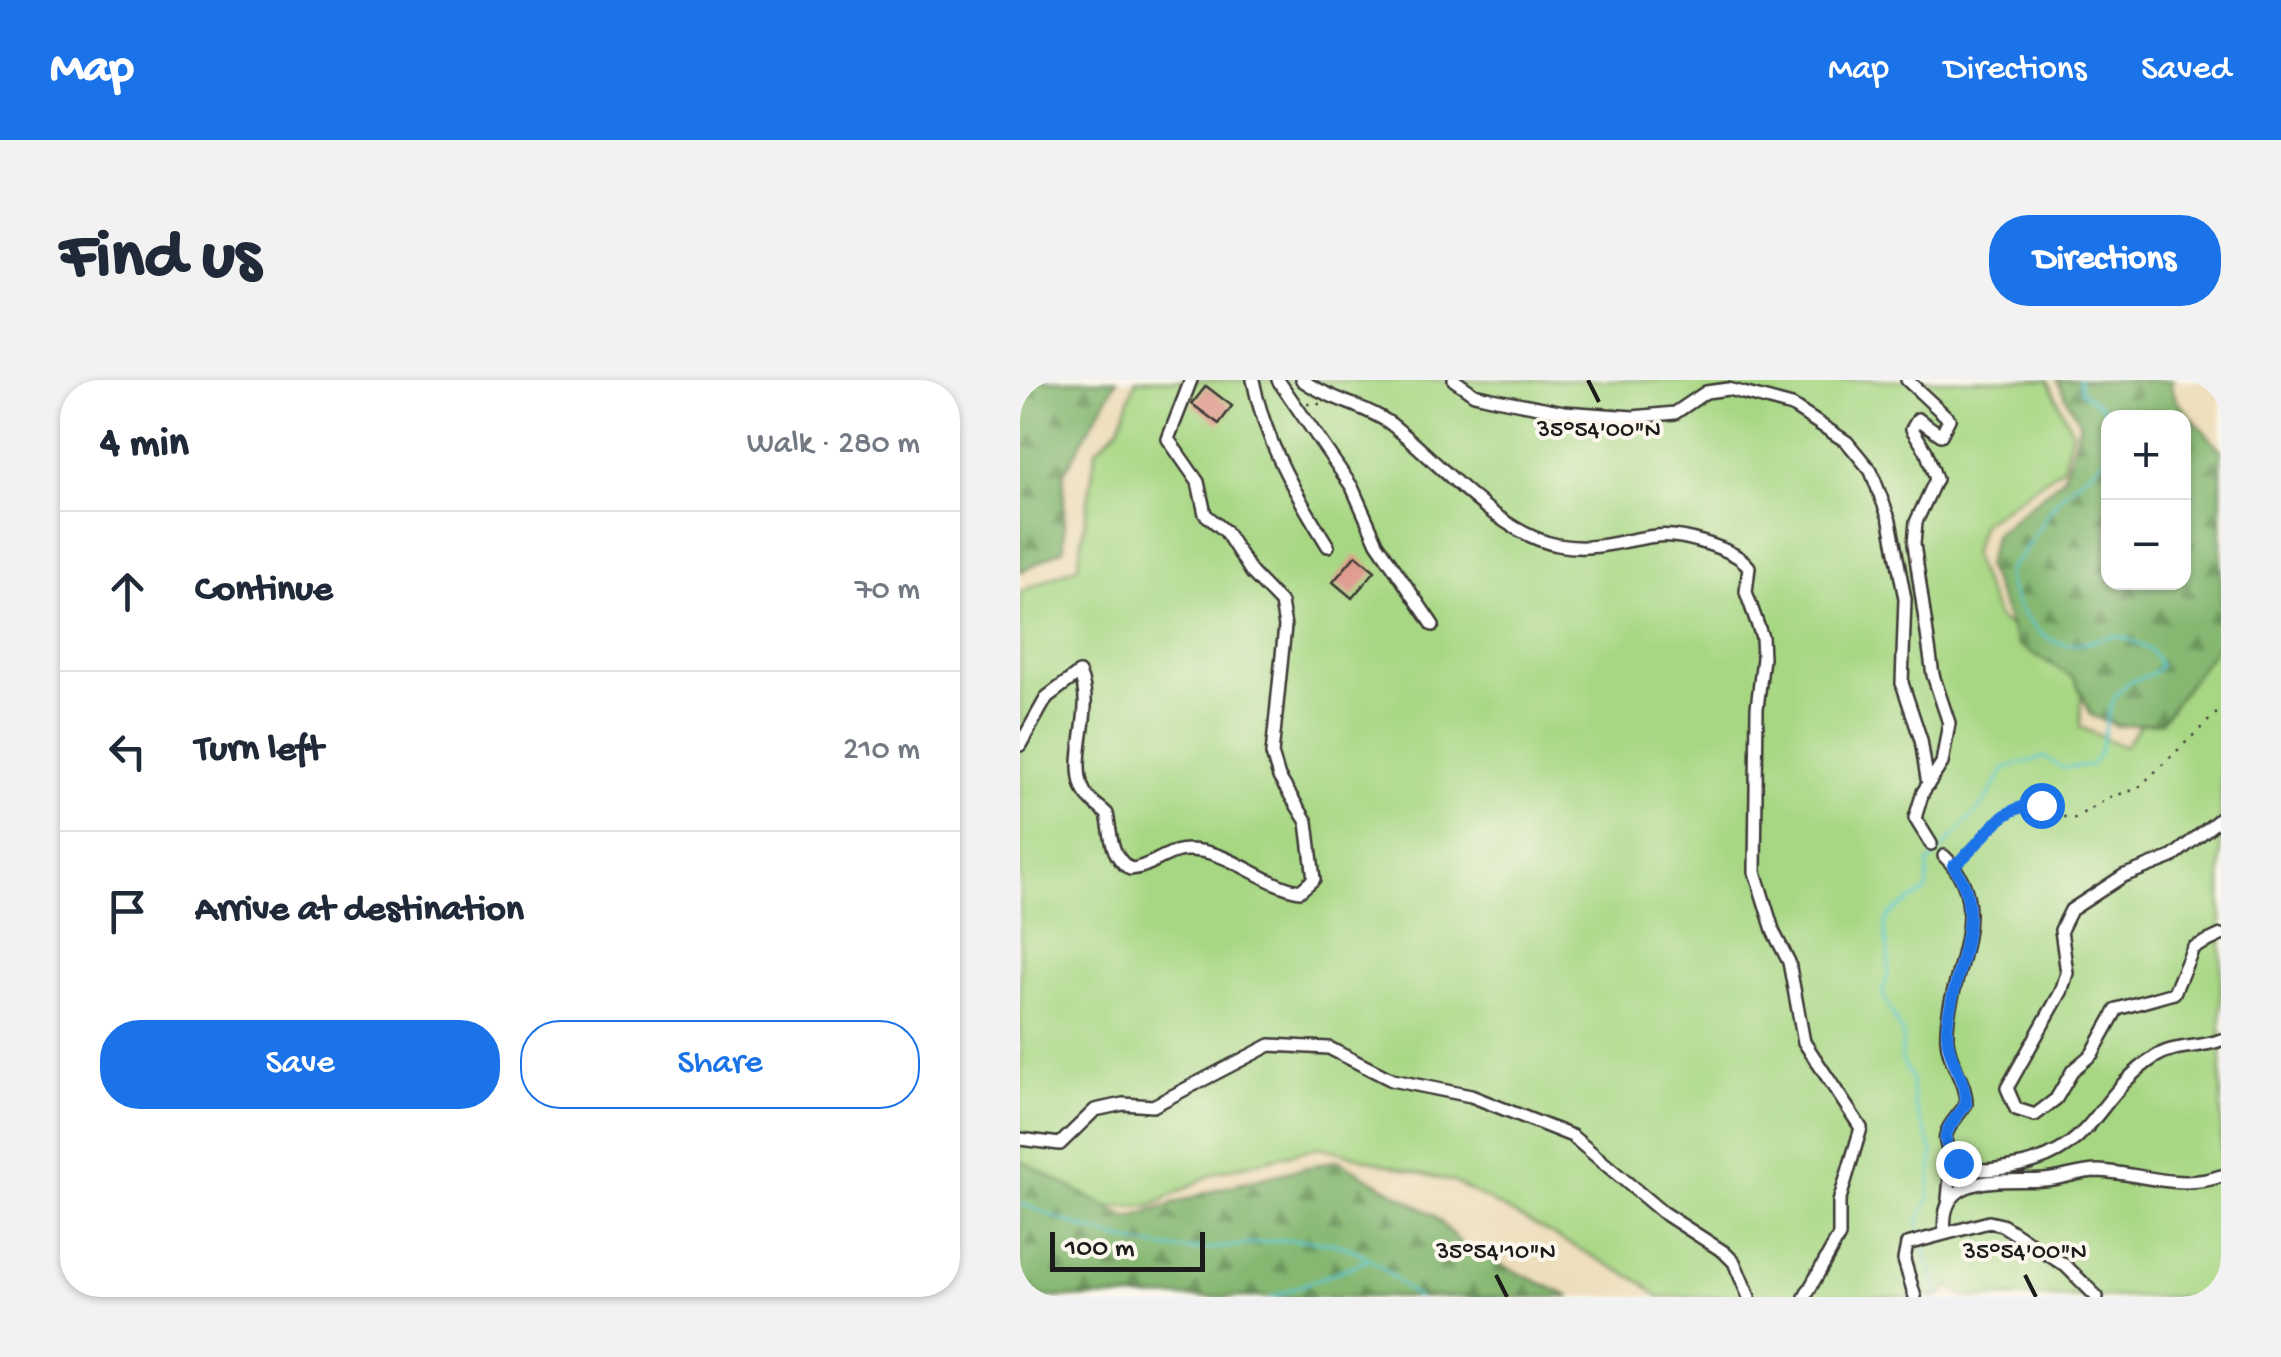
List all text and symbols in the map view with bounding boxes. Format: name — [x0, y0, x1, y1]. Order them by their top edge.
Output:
text: Map — [50, 42, 134, 99]
text: Map — [1828, 50, 1889, 91]
text: Directions — [1944, 50, 2086, 91]
text: Saved — [2141, 50, 2231, 91]
button: Directions — [1989, 215, 2221, 306]
text: Find us — [60, 219, 261, 302]
map controls — [2101, 410, 2191, 590]
button: + — [2101, 410, 2191, 500]
text: 35°54'00"N — [1536, 417, 1661, 446]
text: 4 min — [100, 421, 189, 470]
text: Walk · 280 m — [747, 426, 920, 464]
button: − — [2101, 500, 2191, 590]
icon: ahead — [100, 564, 155, 619]
text: Continue — [195, 569, 333, 613]
text: 70 m — [855, 572, 920, 610]
icon: left — [100, 724, 155, 779]
text: Turn left — [195, 729, 323, 773]
text: 210 m — [843, 732, 920, 770]
route start — [2019, 783, 2065, 829]
icon: arrive — [100, 884, 155, 939]
text: Arrive at destination — [195, 889, 524, 933]
button: Save — [100, 1020, 500, 1109]
button: Share — [520, 1020, 920, 1109]
route end — [1936, 1141, 1982, 1187]
scale bar — [1050, 1227, 1205, 1271]
text: 100 m — [1065, 1233, 1135, 1266]
text: 35°54'10"N — [1435, 1239, 1556, 1268]
text: 35°54'00"N — [1962, 1239, 2087, 1268]

